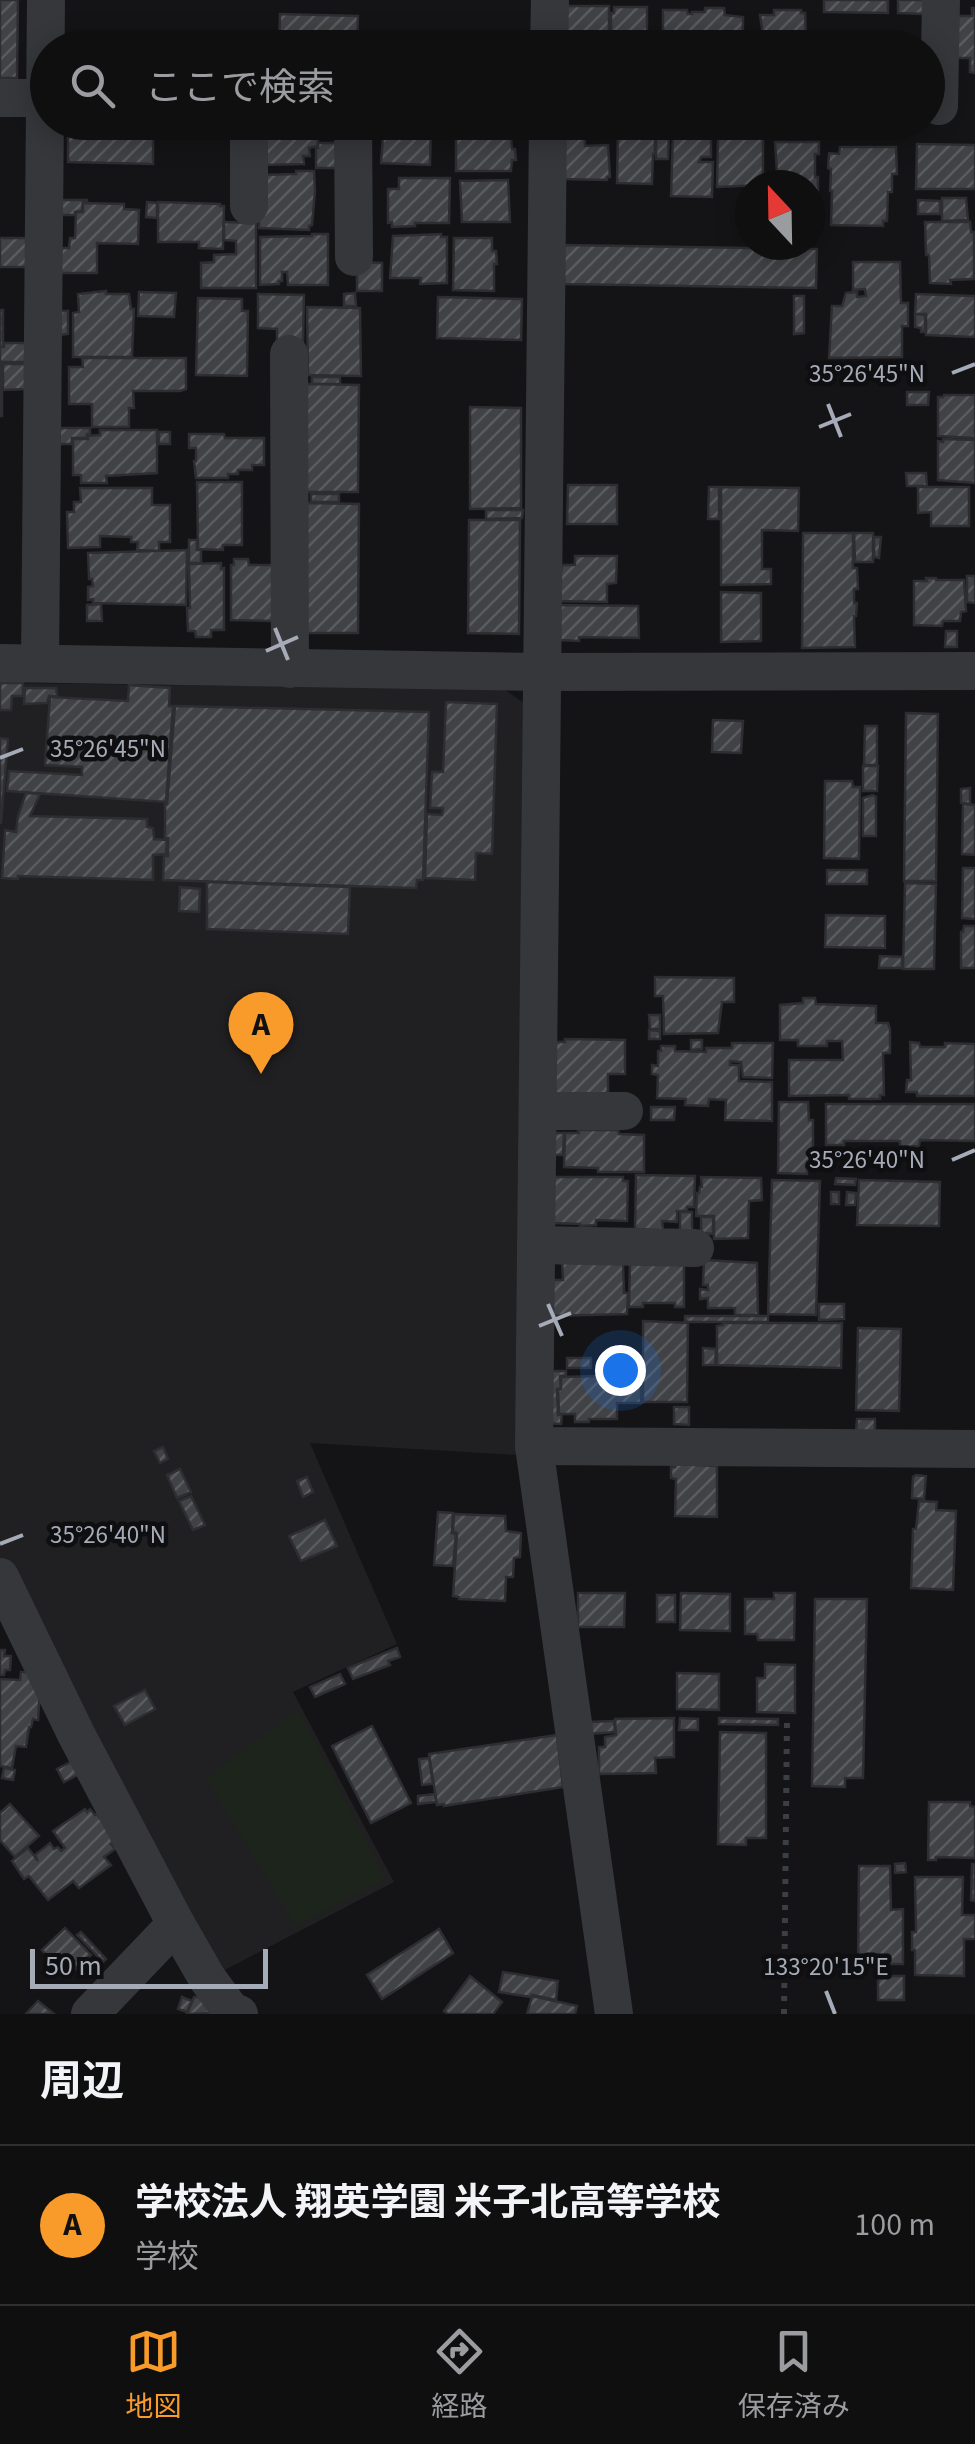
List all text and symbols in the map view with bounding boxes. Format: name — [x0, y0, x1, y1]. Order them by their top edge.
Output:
search box — [30, 30, 945, 140]
icon: search — [65, 58, 120, 113]
text: ここで検索 — [145, 61, 335, 115]
north arrow — [735, 170, 825, 260]
text: 35°26'45"N — [809, 356, 925, 392]
text: 35°26'45"N — [50, 731, 166, 767]
pin: A — [228, 992, 294, 1074]
text: 35°26'40"N — [809, 1142, 925, 1178]
your location — [595, 1345, 646, 1396]
text: 35°26'40"N — [50, 1517, 166, 1553]
scale bar — [30, 1944, 268, 1988]
text: 50 m — [45, 1946, 102, 1986]
text: 133°20'15"E — [763, 1949, 889, 1985]
text: 周辺 — [40, 2052, 124, 2112]
text: 学校法人 翔英学園 米子北高等学校 — [135, 2176, 720, 2230]
text: A — [63, 2202, 82, 2248]
text: 100 m — [854, 2202, 935, 2248]
text: 学校 — [135, 2234, 199, 2280]
tab: 地図 — [125, 2324, 181, 2427]
tab: 経路 — [431, 2324, 488, 2427]
tab: 保存済み — [738, 2324, 850, 2427]

